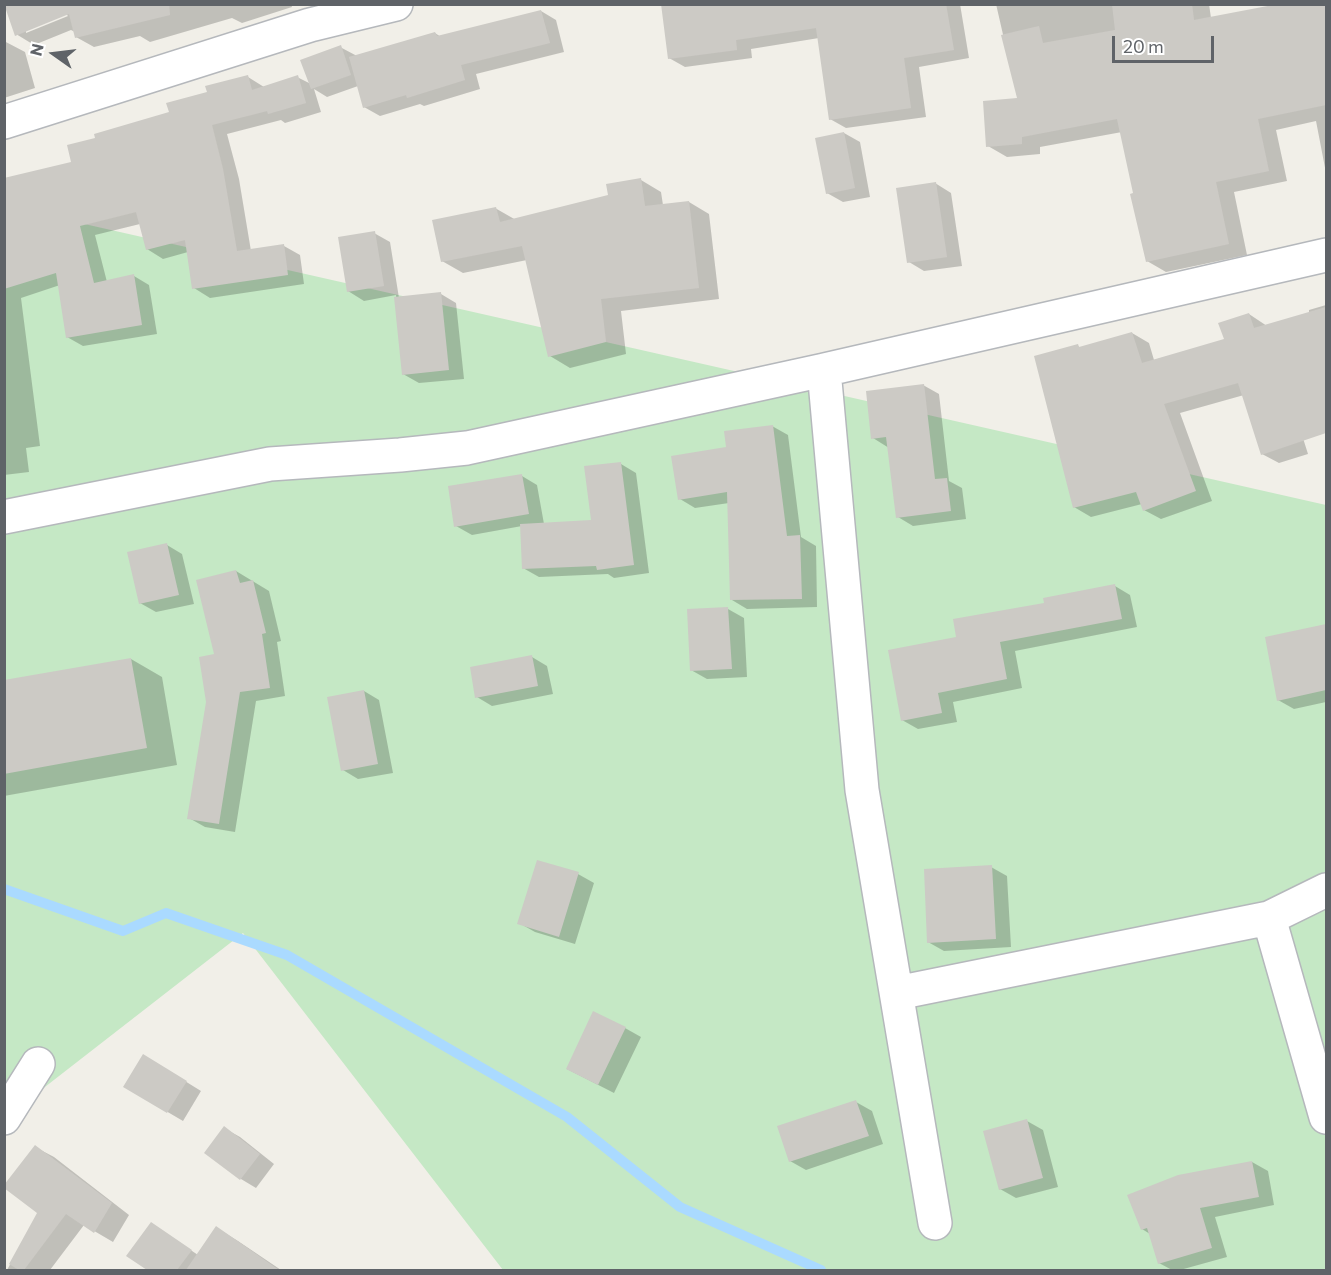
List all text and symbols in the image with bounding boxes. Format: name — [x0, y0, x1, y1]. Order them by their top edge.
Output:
north arrow — [24, 24, 84, 84]
scale bar — [1115, 24, 1217, 62]
text: 20 m — [1123, 35, 1164, 57]
text: N — [25, 41, 47, 58]

